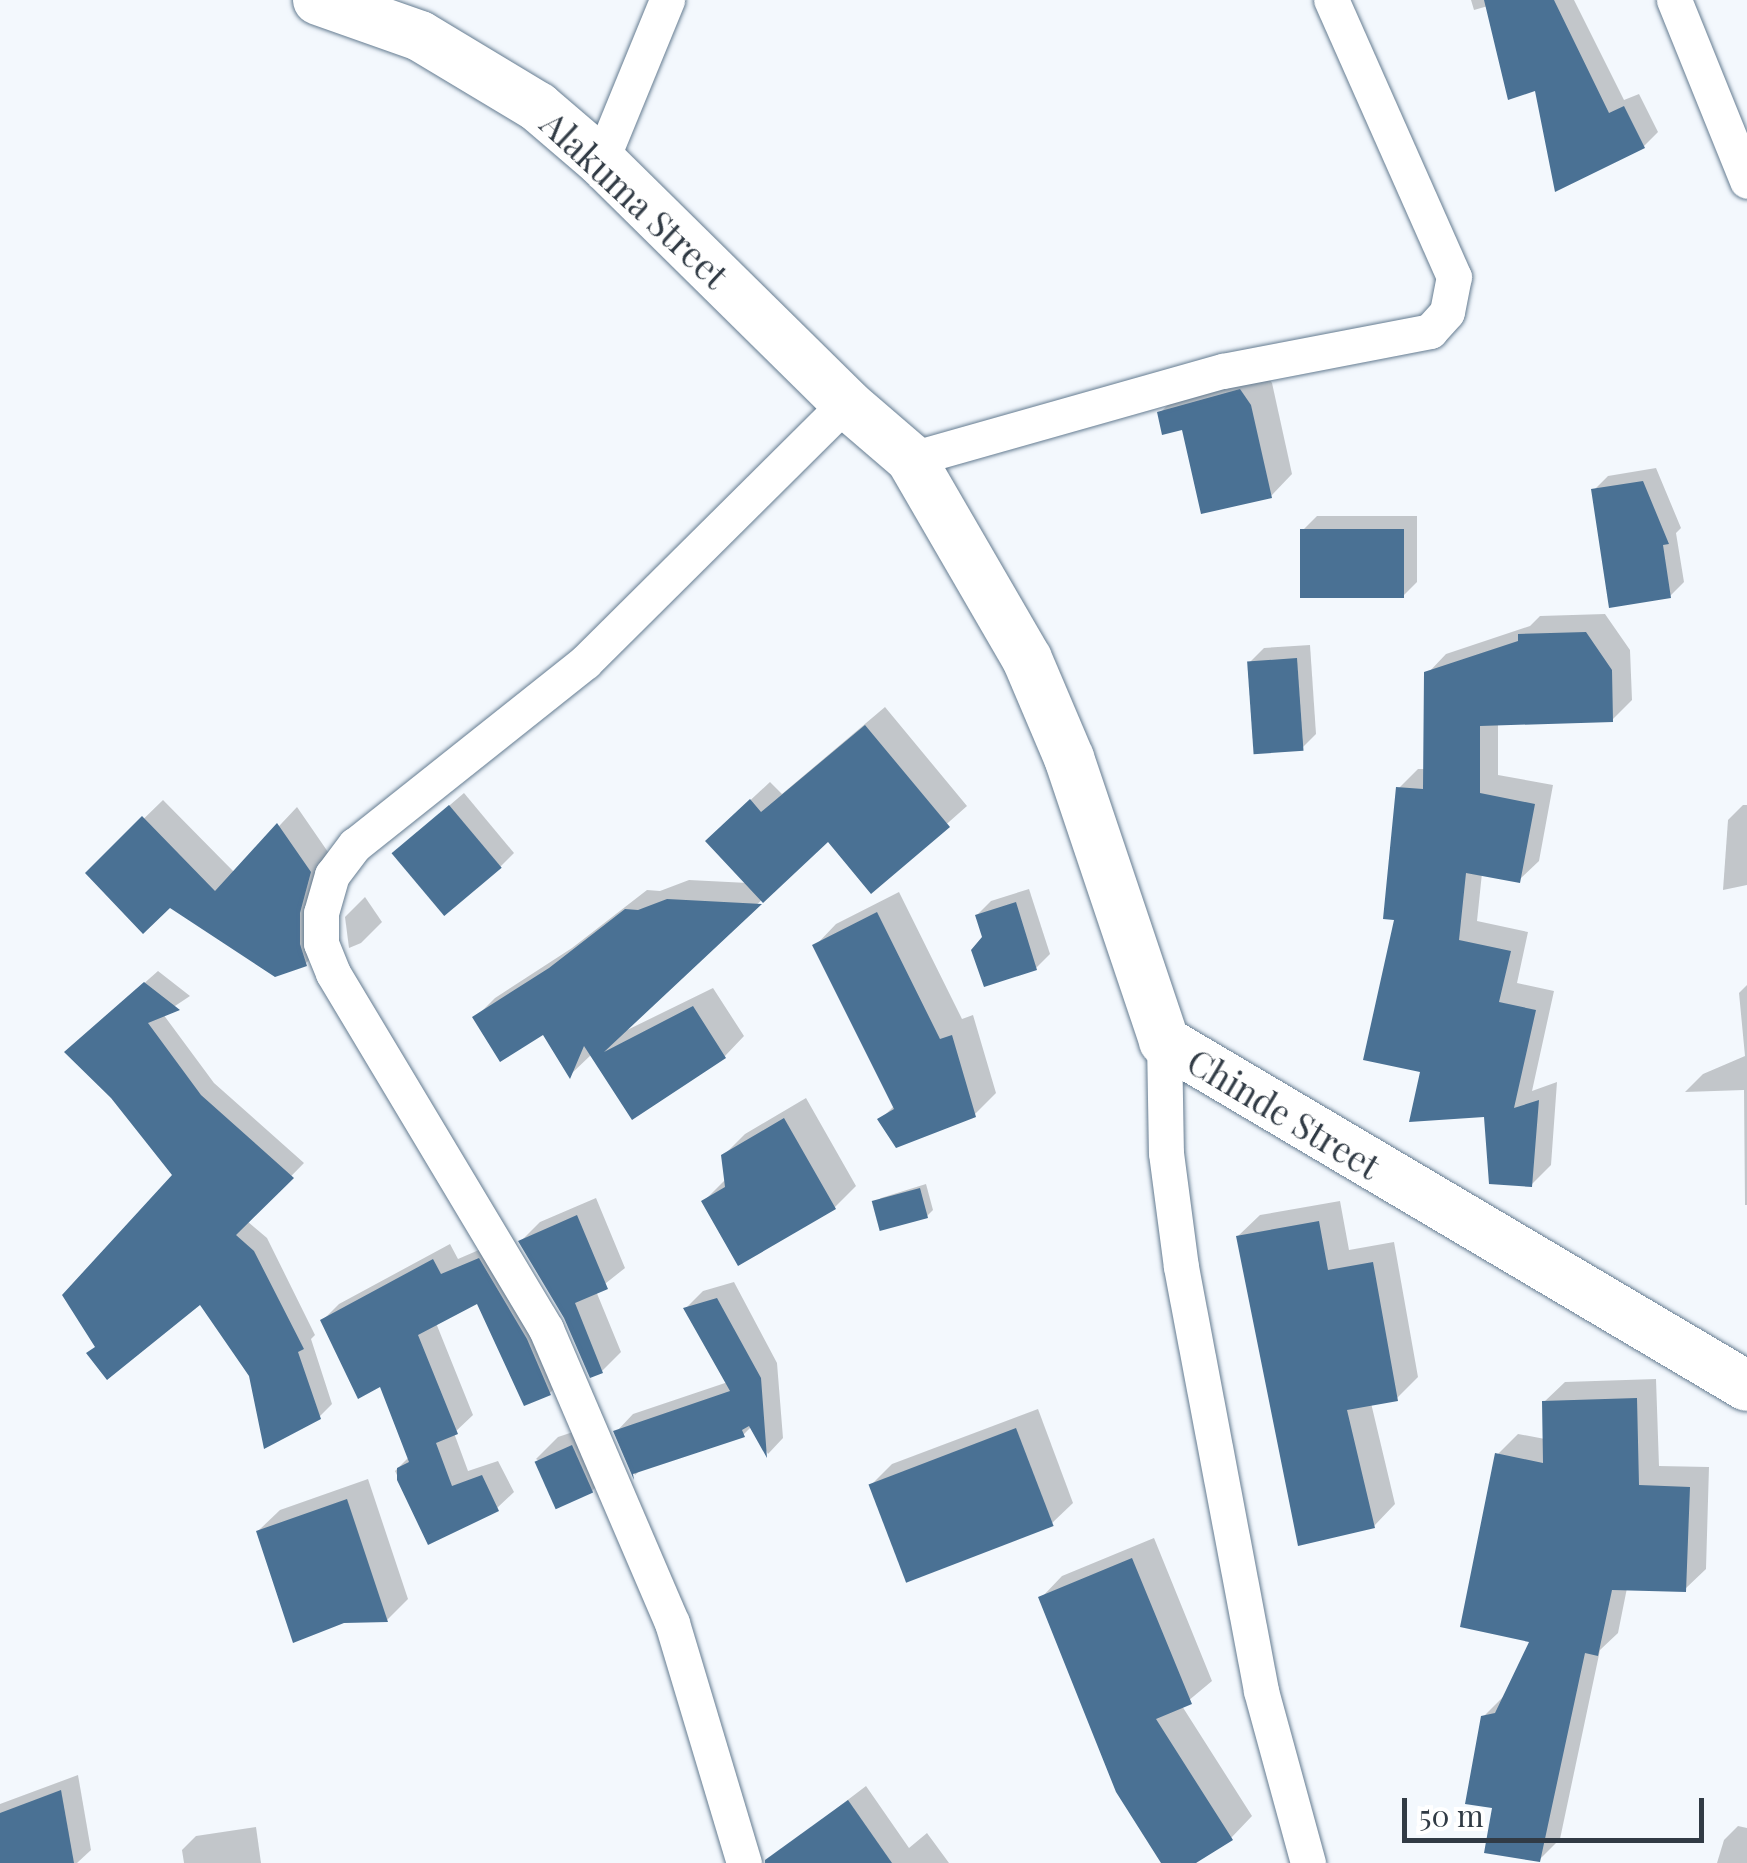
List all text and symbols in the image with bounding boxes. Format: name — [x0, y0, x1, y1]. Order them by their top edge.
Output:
street label: Alakuma Street — [533, 102, 737, 296]
street label: Chinde Street — [1180, 1039, 1388, 1187]
scale bar — [1407, 1778, 1710, 1840]
text: 50 m — [1419, 1795, 1484, 1835]

